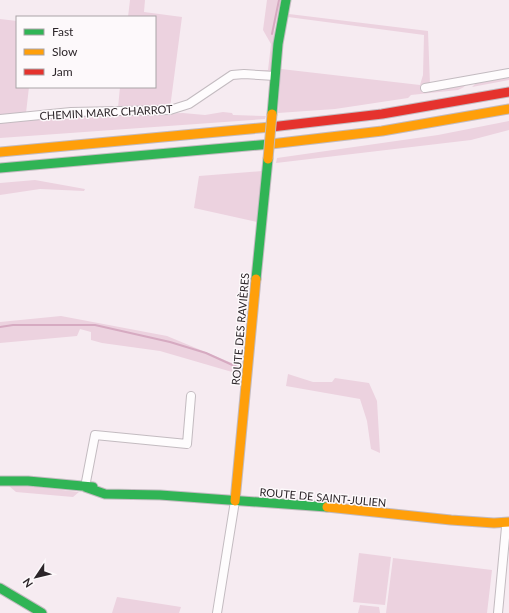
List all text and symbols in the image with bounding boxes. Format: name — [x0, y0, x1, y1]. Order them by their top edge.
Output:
legend — [16, 16, 156, 88]
text: Fast — [52, 24, 74, 39]
text: Slow — [52, 44, 78, 59]
text: Jam — [52, 64, 73, 79]
street label: CHEMIN MARC CHARROT — [39, 102, 173, 122]
street label: ROUTE DES RAVIÈRES — [229, 272, 251, 386]
street label: ROUTE DE SAINT-JULIEN — [259, 485, 387, 509]
north arrow — [16, 557, 56, 597]
text: N — [20, 576, 35, 590]

